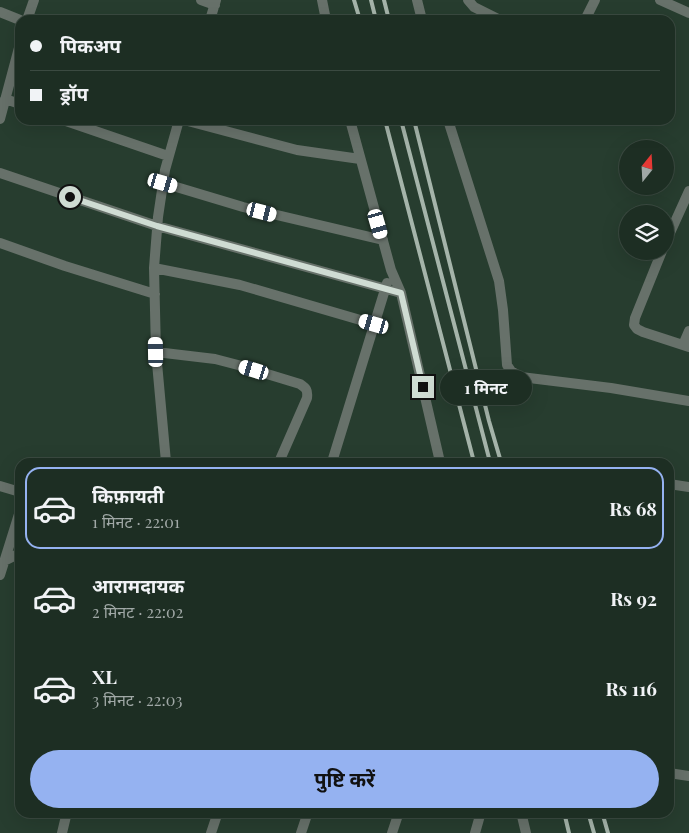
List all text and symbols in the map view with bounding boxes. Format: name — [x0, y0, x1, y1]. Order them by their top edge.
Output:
text: पिकअप — [60, 32, 121, 58]
text: ड्रॉप — [60, 80, 88, 106]
north arrow — [619, 140, 674, 195]
map controls — [619, 140, 674, 260]
car — [146, 172, 179, 194]
route start — [59, 186, 81, 208]
car — [245, 201, 278, 223]
button: layers — [619, 205, 674, 260]
car — [366, 208, 389, 240]
car — [357, 313, 390, 335]
car — [148, 337, 163, 367]
car — [237, 358, 270, 382]
callout: 1 मिनट — [440, 370, 533, 404]
route end — [412, 376, 434, 398]
text: 1 मिनट — [464, 377, 508, 398]
text: किफ़ायती — [92, 482, 164, 508]
icon: car — [32, 486, 77, 531]
text: Rs 68 — [609, 495, 657, 521]
text: 1 मिनट · 22:01 — [92, 511, 180, 532]
text: आरामदायक — [92, 572, 184, 598]
icon: car — [32, 576, 77, 621]
text: Rs 92 — [610, 585, 657, 611]
text: 2 मिनट · 22:02 — [92, 601, 183, 622]
text: XL — [92, 663, 117, 689]
icon: car — [32, 666, 77, 711]
text: Rs 116 — [605, 675, 657, 701]
text: 3 मिनट · 22:03 — [92, 689, 182, 710]
button: पुष्टि करें — [30, 750, 659, 808]

